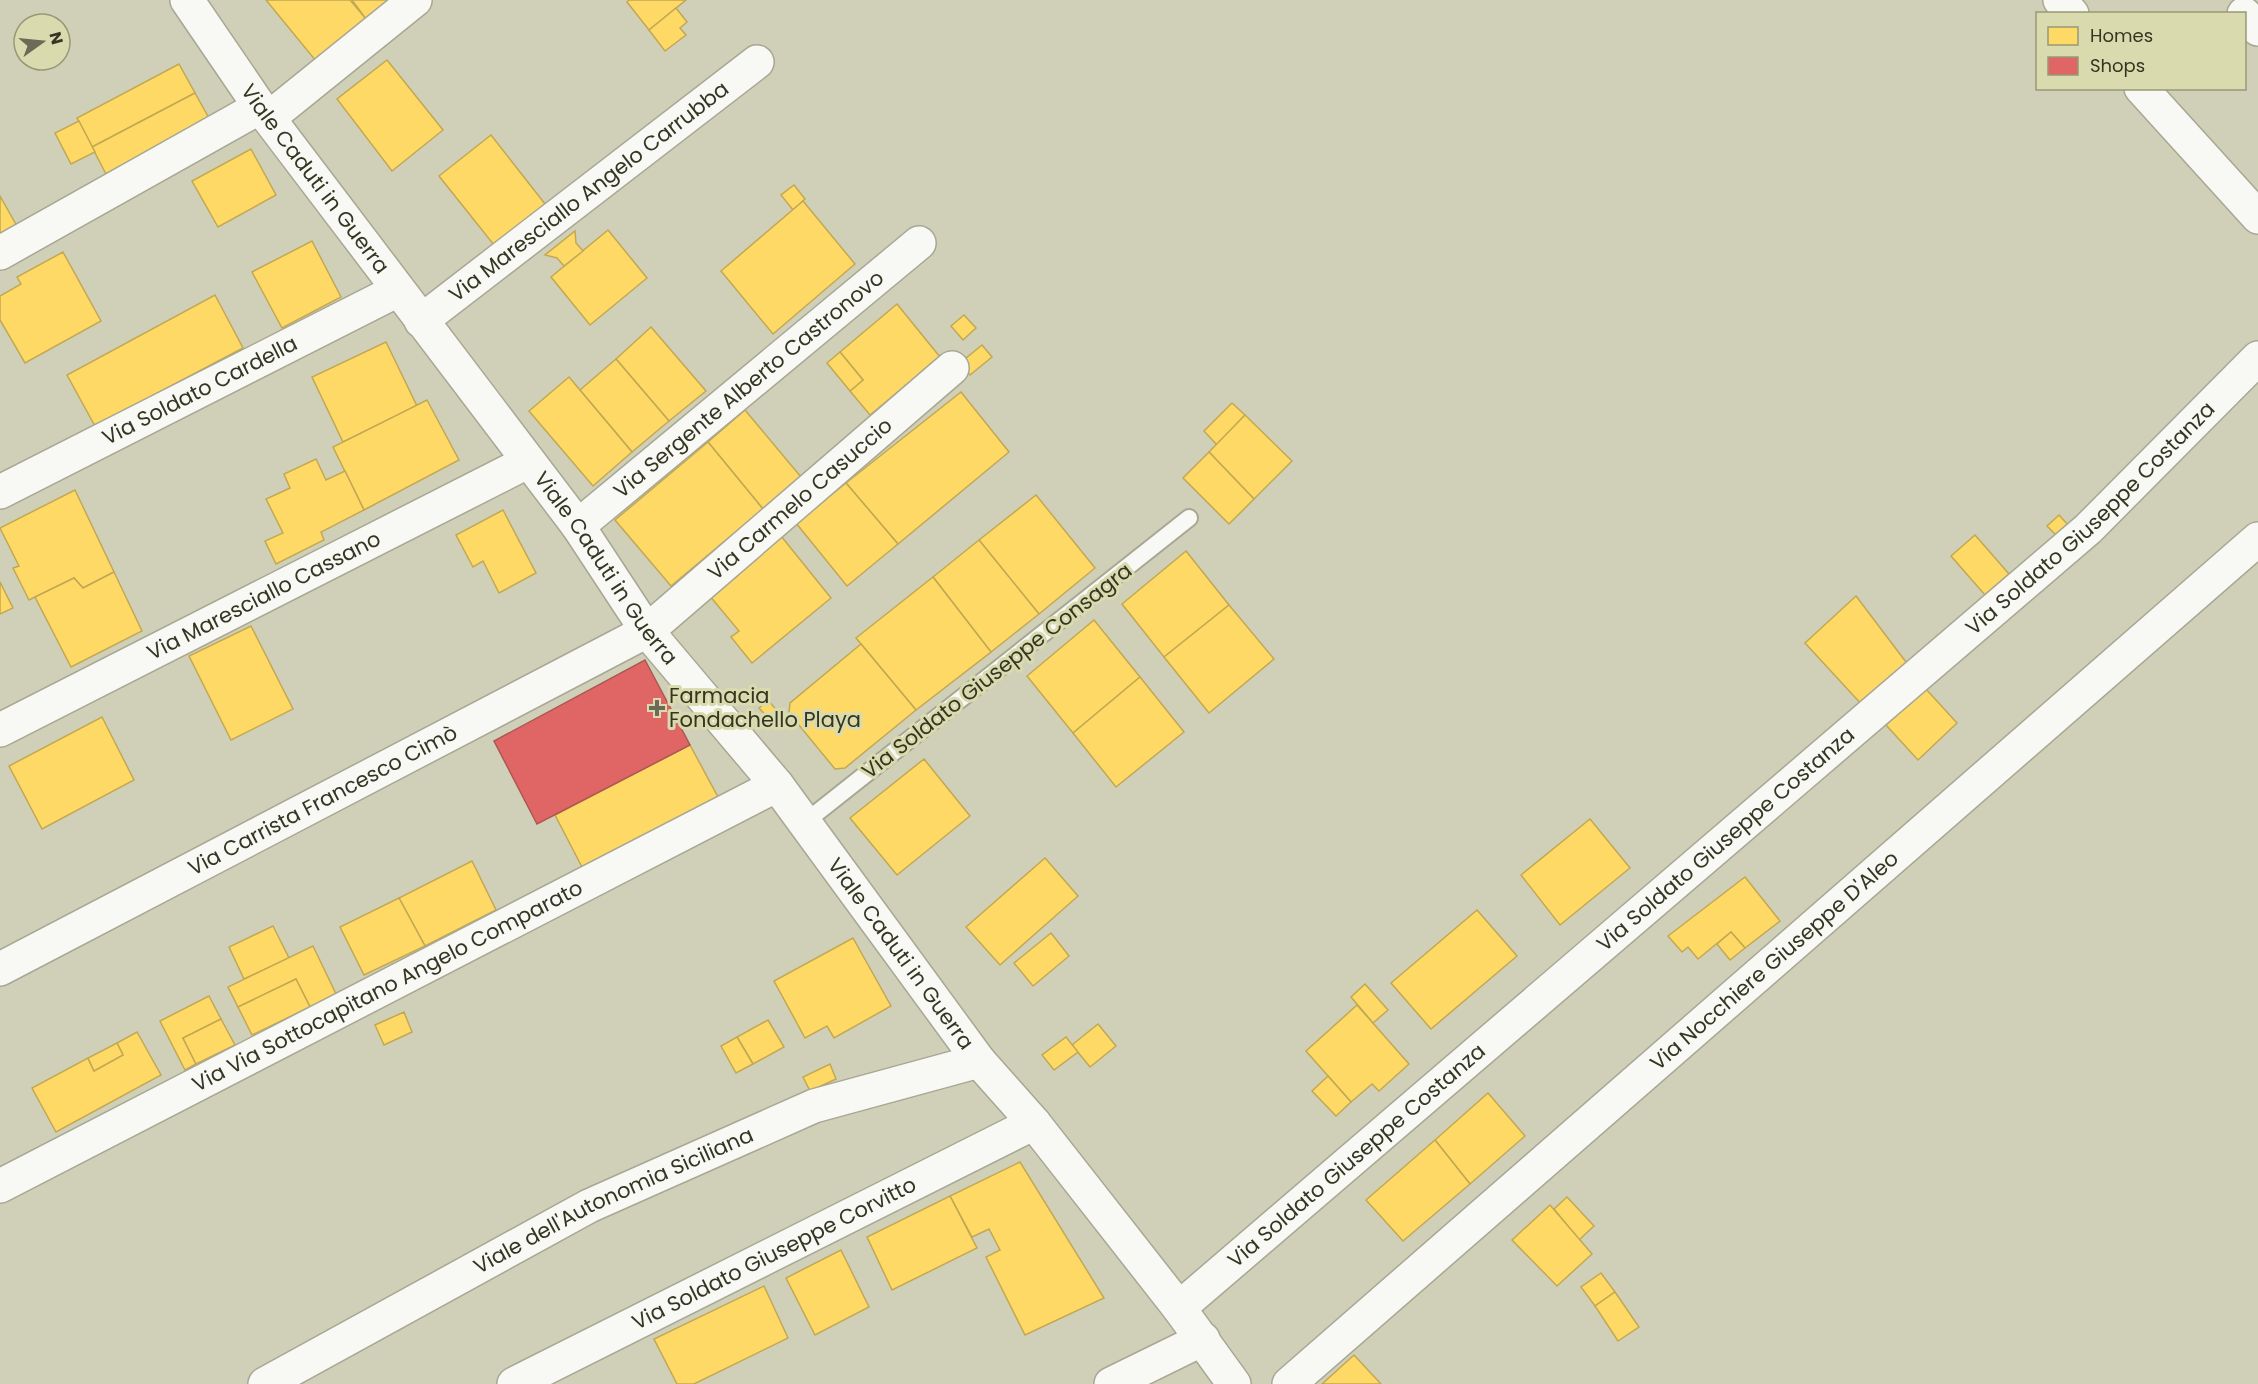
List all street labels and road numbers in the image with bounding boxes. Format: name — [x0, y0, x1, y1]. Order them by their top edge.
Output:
street label: Via Maresciallo Angelo Carrubba — [443, 74, 735, 308]
street label: Viale Caduti in Guerra — [234, 78, 396, 279]
street label: Via Sergente Alberto Castronovo — [607, 263, 890, 505]
street label: Via Soldato Cardella — [97, 329, 302, 452]
street label: Via Soldato Giuseppe Costanza — [1959, 395, 2221, 642]
street label: Via Carmelo Casuccio — [701, 411, 898, 587]
street label: Viale Caduti in Guerra — [528, 465, 684, 671]
street label: Via Maresciallo Cassano — [142, 524, 385, 667]
street label: Via Soldato Giuseppe Consagra — [856, 556, 1138, 785]
street label: Via Carrista Francesco Cimò — [183, 718, 462, 882]
street label: Via Soldato Giuseppe Costanza — [1590, 720, 1860, 958]
street label: Via Nocchiere Giuseppe D'Aleo — [1644, 844, 1905, 1077]
street label: Viale Caduti in Guerra — [821, 852, 981, 1055]
street label: Via Via Sottocapitano Angelo Comparato — [187, 873, 587, 1098]
street label: Via Soldato Giuseppe Costanza — [1221, 1037, 1491, 1274]
street label: Viale dell'Autonomia Siciliana — [468, 1120, 758, 1281]
street label: Via Soldato Giuseppe Corvitto — [627, 1170, 921, 1337]

